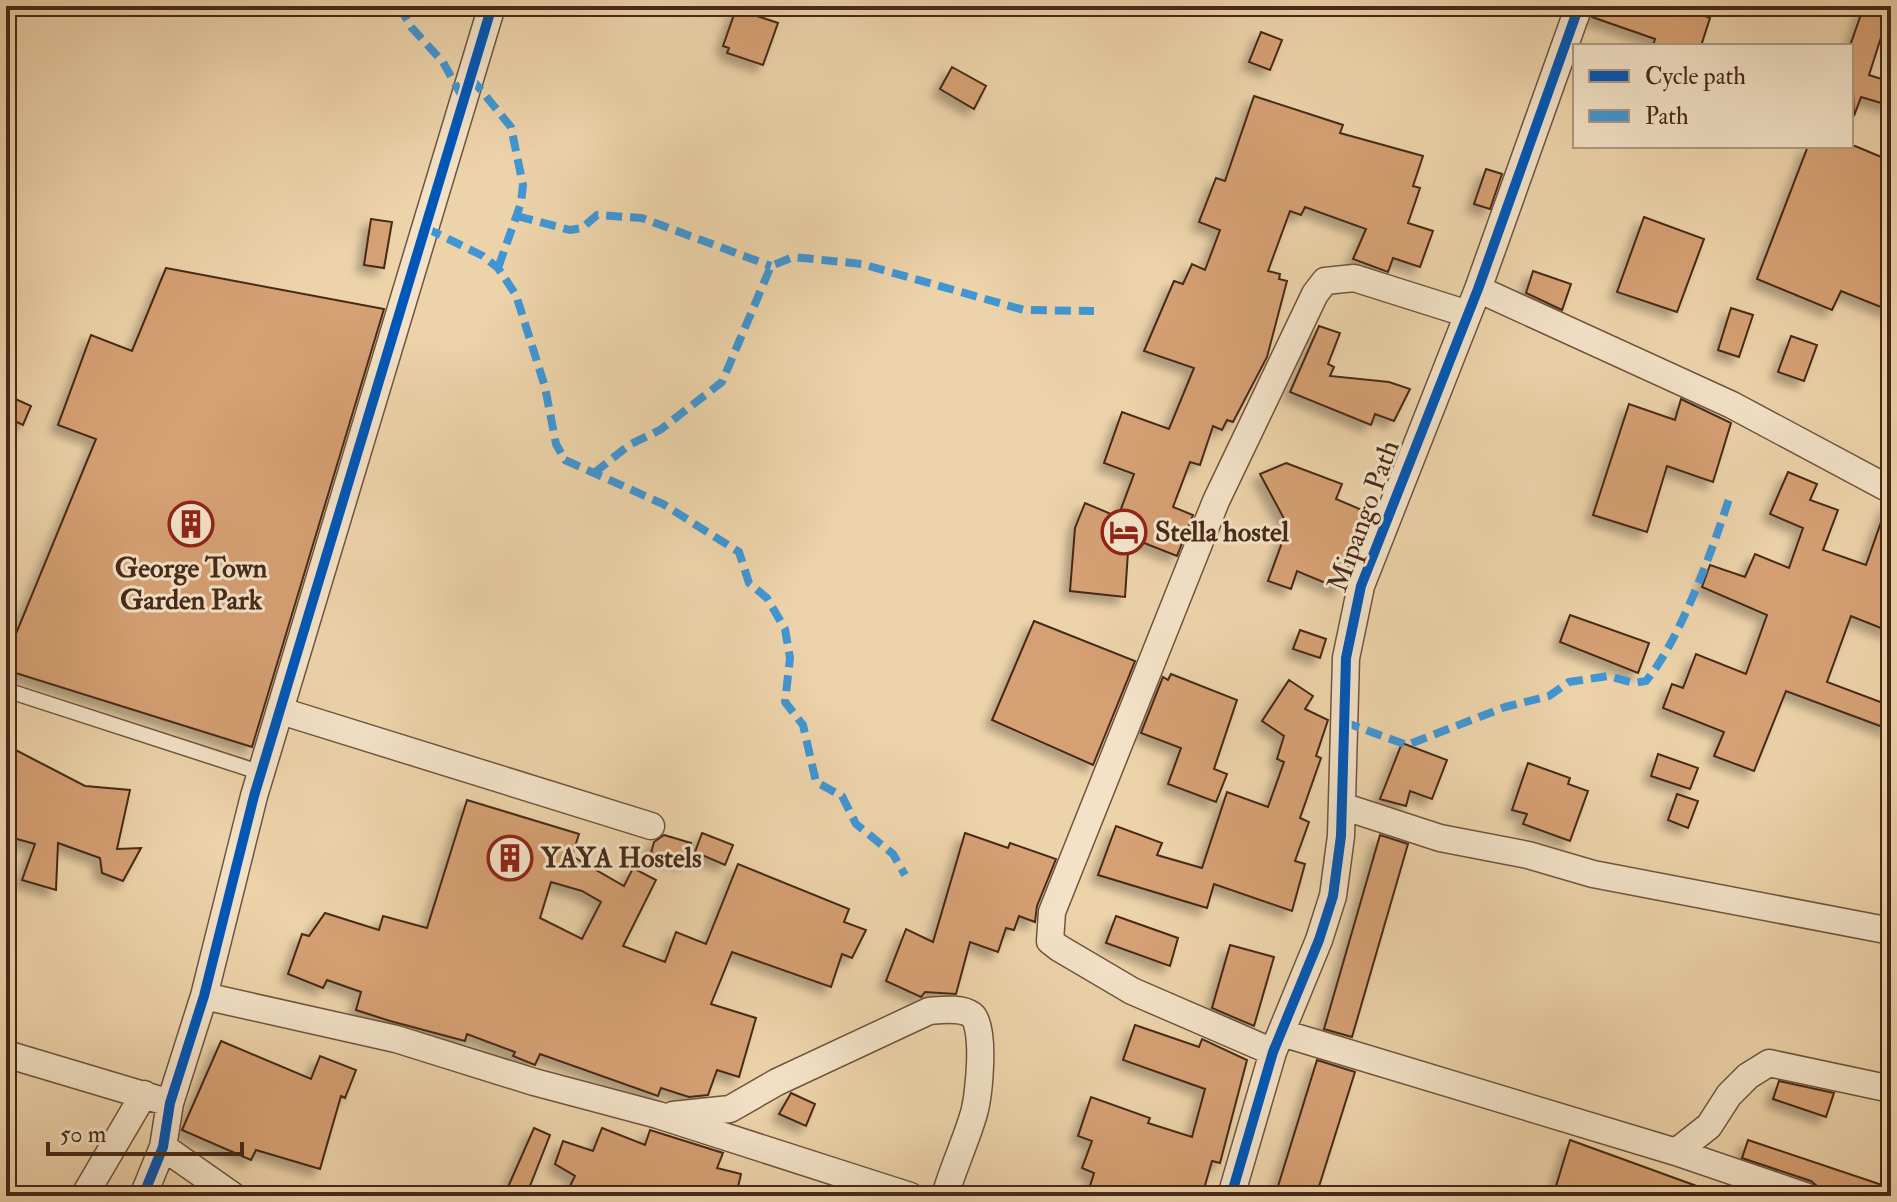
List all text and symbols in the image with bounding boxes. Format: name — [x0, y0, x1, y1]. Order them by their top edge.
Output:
legend — [1573, 44, 1853, 148]
text: Cycle path — [1645, 61, 1746, 92]
text: Path — [1645, 101, 1689, 132]
street label: Mipango Path — [1320, 435, 1408, 597]
building icon: George Town Garden Park — [167, 500, 215, 548]
hotel icon: Stella hostel — [1100, 508, 1148, 556]
place label: Stella hostel — [1155, 515, 1290, 550]
place label: George Town Garden Park — [115, 551, 268, 618]
building icon: YAYA Hostels — [486, 834, 534, 882]
place label: YAYA Hostels — [540, 841, 702, 876]
scale bar — [48, 1106, 242, 1156]
text: 50 m — [60, 1119, 107, 1150]

